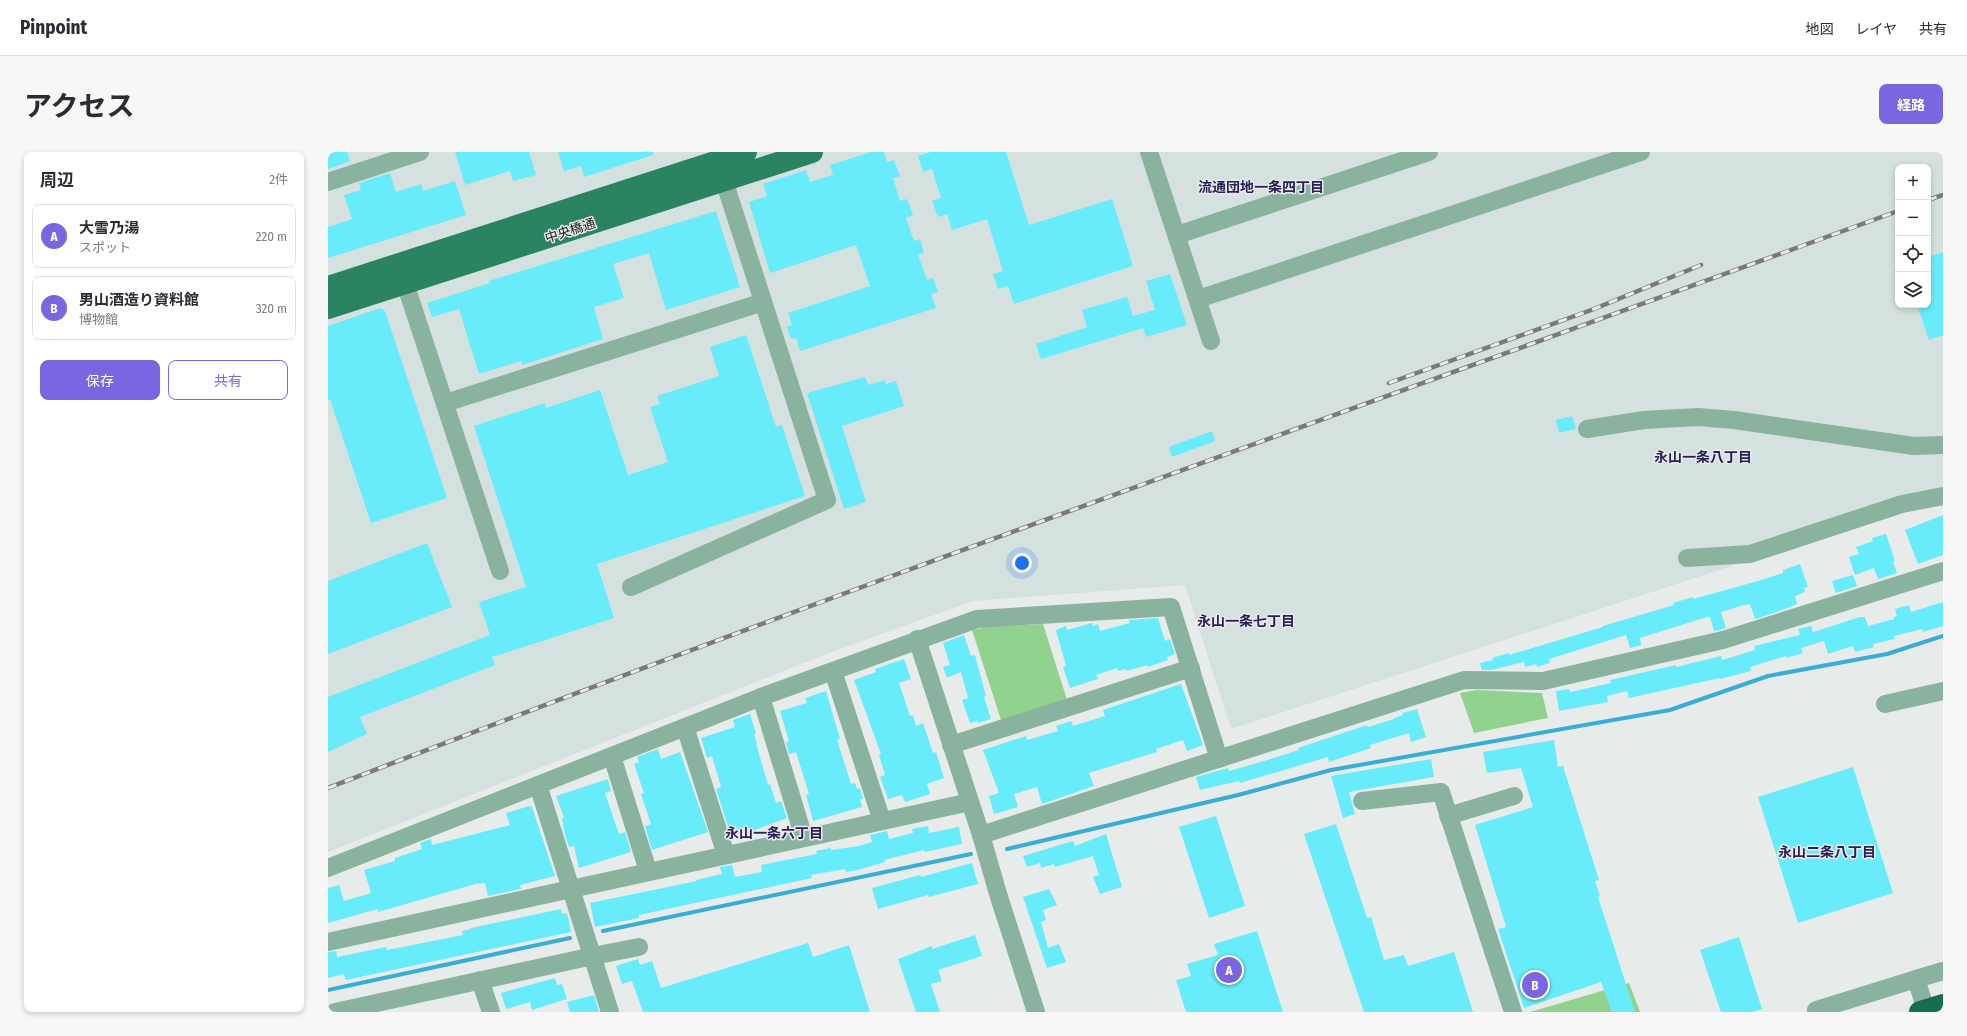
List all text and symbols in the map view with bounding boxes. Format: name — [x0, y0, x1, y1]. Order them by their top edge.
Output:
text: Pinpoint — [20, 16, 87, 39]
text: 地図 — [1805, 21, 1833, 38]
text: レイヤ — [1855, 21, 1897, 38]
text: 共有 — [1919, 21, 1947, 38]
button: 経路 — [1879, 84, 1943, 124]
text: アクセス — [24, 90, 135, 123]
map controls — [1895, 164, 1931, 308]
button: + — [1895, 164, 1931, 200]
text: 周辺 — [40, 170, 74, 191]
text: 2件 — [269, 172, 288, 187]
district label: 流通団地一条四丁目 — [1198, 179, 1324, 196]
button: − — [1895, 200, 1931, 236]
street label: 中央橋通 — [543, 215, 597, 246]
text: 大雪乃湯 — [79, 219, 139, 237]
text: A — [50, 229, 58, 244]
text: 220 m — [256, 229, 287, 244]
button: locate — [1895, 236, 1931, 272]
text: スポット — [79, 240, 131, 255]
button: layers — [1895, 272, 1931, 308]
text: 男山酒造り資料館 — [79, 291, 199, 309]
text: B — [50, 301, 58, 316]
text: 320 m — [256, 301, 287, 316]
text: 博物館 — [79, 312, 118, 327]
button: 保存 — [40, 360, 160, 400]
button: 共有 — [168, 360, 288, 400]
district label: 永山一条八丁目 — [1654, 449, 1752, 466]
your location — [1012, 553, 1032, 573]
district label: 永山一条七丁目 — [1197, 613, 1295, 630]
district label: 永山一条六丁目 — [725, 825, 823, 842]
district label: 永山二条八丁目 — [1778, 844, 1876, 861]
pin: A — [1216, 955, 1242, 985]
pin: B — [1522, 970, 1548, 1000]

